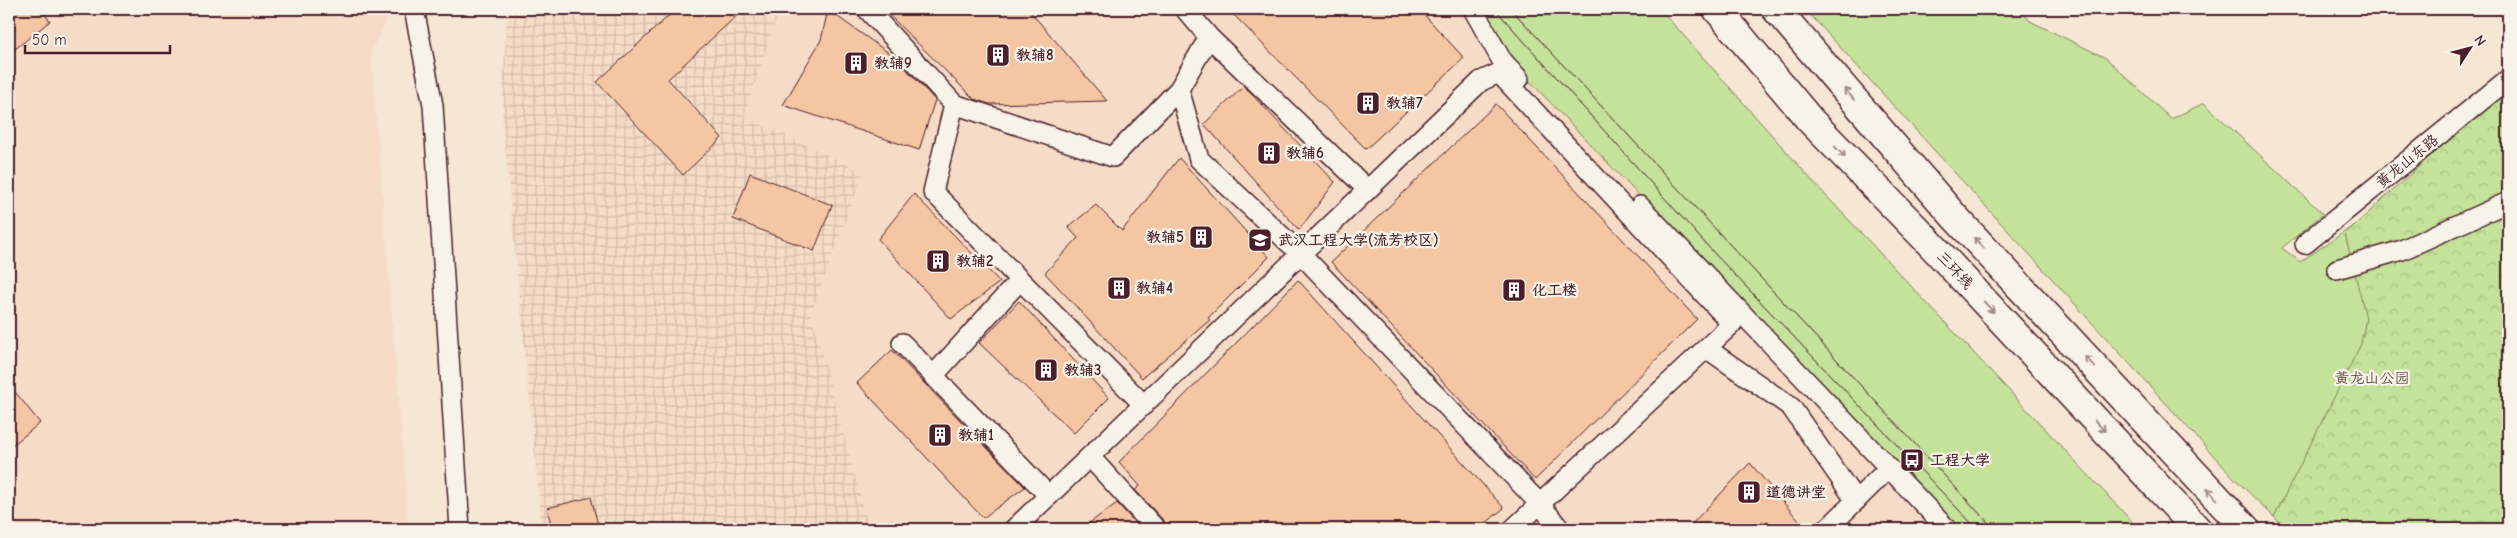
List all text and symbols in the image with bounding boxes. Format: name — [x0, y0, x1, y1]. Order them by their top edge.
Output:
scale bar — [25, 22, 170, 54]
north arrow — [2444, 22, 2494, 72]
text: 50 m — [32, 31, 67, 49]
text: N — [2471, 32, 2490, 49]
building icon: 教辅8 — [985, 42, 1011, 68]
place label: 教辅8 — [1016, 46, 1054, 64]
building icon: 教辅9 — [843, 50, 869, 76]
place label: 教辅9 — [874, 54, 912, 72]
one-way arrow — [1844, 88, 1855, 101]
building icon: 教辅7 — [1355, 90, 1381, 116]
place label: 教辅7 — [1386, 94, 1423, 112]
street label: 黄龙山东路 — [2372, 130, 2442, 192]
building icon: 教辅6 — [1256, 140, 1282, 166]
place label: 教辅6 — [1286, 144, 1324, 162]
one-way arrow — [1834, 145, 1846, 157]
building icon: 教辅5 — [1188, 224, 1214, 250]
school or university icon: 武汉工程大学(流芳校区) — [1247, 227, 1273, 253]
place label: 教辅5 — [1146, 228, 1184, 246]
place label: 武汉工程大学(流芳校区) — [1278, 231, 1439, 249]
one-way arrow — [1973, 236, 1985, 249]
street label: 三环线 — [1933, 247, 1977, 293]
building icon: 教辅2 — [925, 248, 951, 274]
place label: 教辅2 — [956, 252, 993, 270]
building icon: 教辅4 — [1106, 275, 1132, 301]
building icon: 化工楼 — [1501, 277, 1527, 303]
place label: 教辅4 — [1136, 279, 1173, 297]
place label: 化工楼 — [1532, 281, 1577, 299]
one-way arrow — [1983, 300, 1995, 313]
one-way arrow — [2084, 355, 2096, 368]
building icon: 教辅3 — [1033, 357, 1059, 383]
place label: 教辅3 — [1064, 361, 1101, 379]
park label: 黄龙山公园 — [2334, 369, 2410, 387]
one-way arrow — [2094, 419, 2106, 432]
building icon: 教辅1 — [927, 422, 953, 448]
place label: 教辅1 — [958, 426, 994, 444]
bus stop icon: 工程大学 — [1899, 447, 1925, 473]
place label: 工程大学 — [1930, 451, 1990, 469]
building icon: 道德讲堂 — [1736, 479, 1762, 505]
place label: 道德讲堂 — [1766, 483, 1826, 501]
one-way arrow — [2207, 487, 2218, 500]

